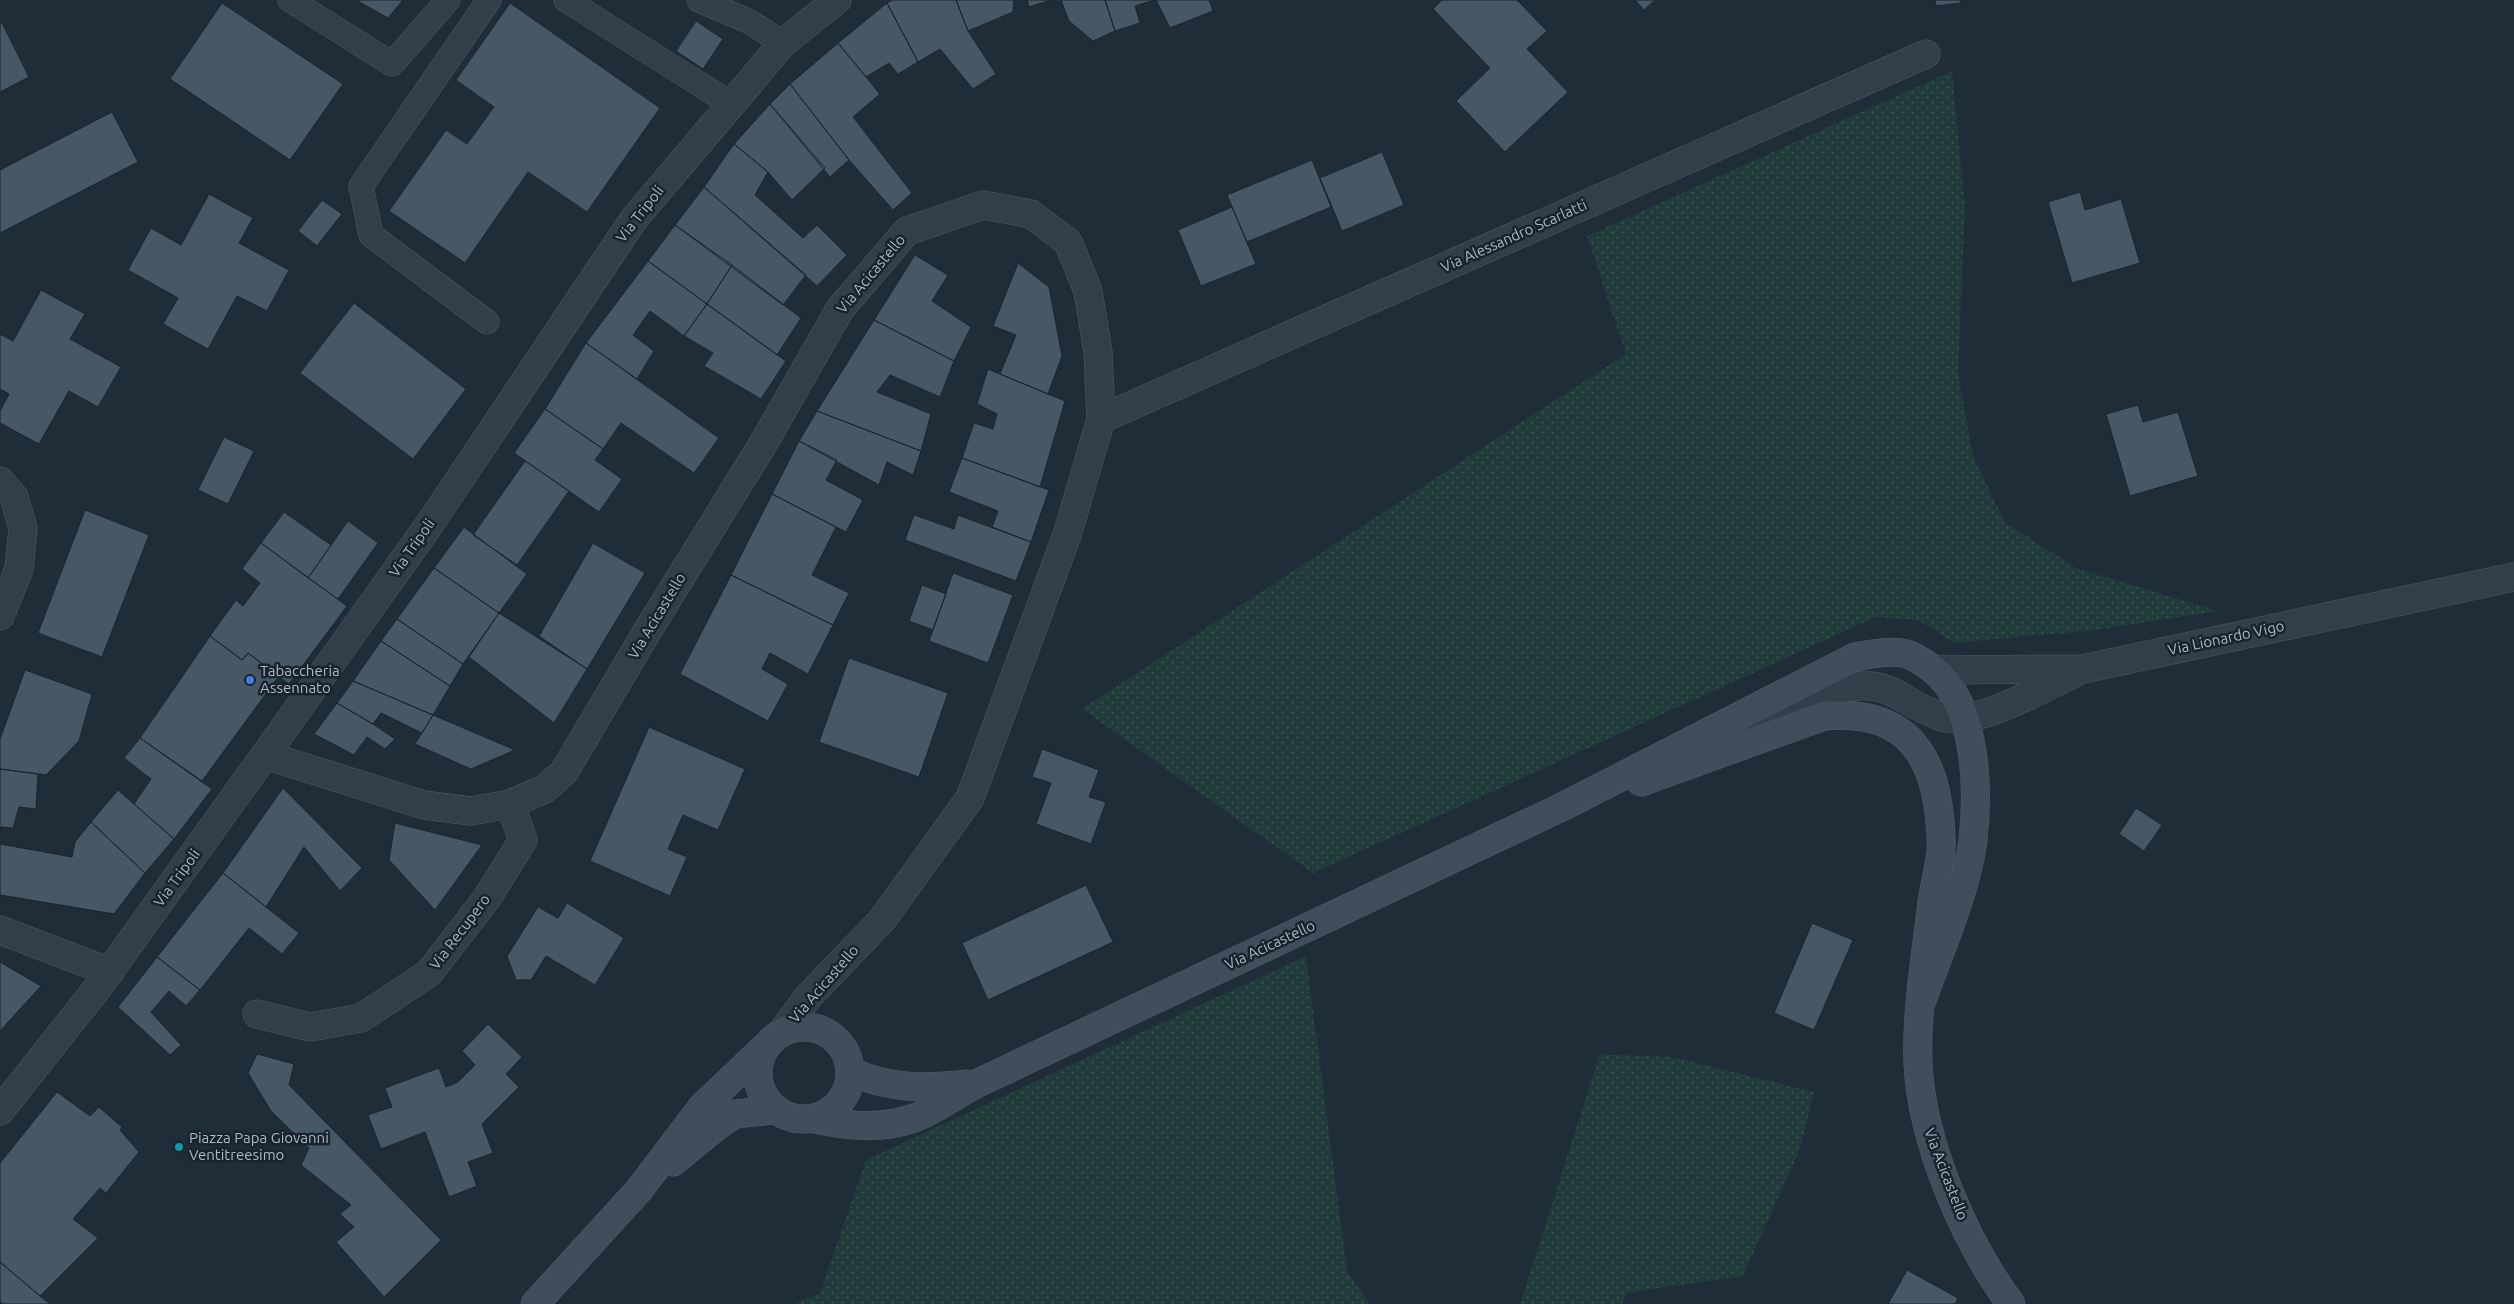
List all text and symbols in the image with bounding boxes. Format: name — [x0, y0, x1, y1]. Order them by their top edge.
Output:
street label: Via Tripoli — [612, 182, 667, 245]
street label: Via Alessandro Scarlatti — [1438, 196, 1589, 275]
street label: Via Acicastello — [833, 231, 908, 316]
street label: Via Tripoli — [385, 515, 438, 580]
street label: Via Acicastello — [624, 570, 689, 662]
street label: Via Lionardo Vigo — [2166, 617, 2286, 658]
place label: Tabaccheria Assennato — [260, 662, 340, 696]
marker: Tabaccheria Assennato — [244, 674, 256, 686]
street label: Via Tripoli — [150, 846, 203, 910]
street label: Via Recupero — [426, 891, 493, 973]
street label: Via Acicastello — [1222, 916, 1317, 973]
street label: Via Acicastello — [785, 941, 862, 1026]
street label: Via Acicastello — [1921, 1125, 1972, 1222]
place label: Piazza Papa Giovanni Ventitreesimo — [189, 1129, 329, 1163]
marker: Piazza Papa Giovanni Ventitreesimo — [173, 1141, 185, 1153]

